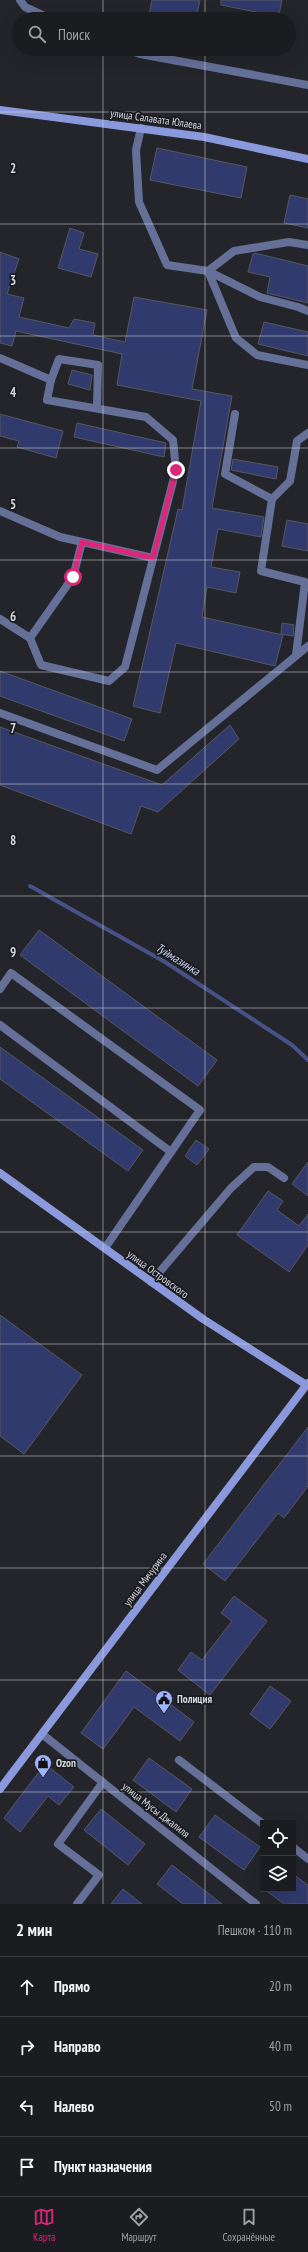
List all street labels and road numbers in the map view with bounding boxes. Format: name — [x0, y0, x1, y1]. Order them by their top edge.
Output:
street label: улица Салавата Юлаева — [109, 106, 203, 132]
street label: улица Островского — [124, 1247, 192, 1301]
street label: улица Мичурина — [120, 1549, 170, 1609]
street label: улица Мусы Джалиля — [119, 1779, 193, 1841]

